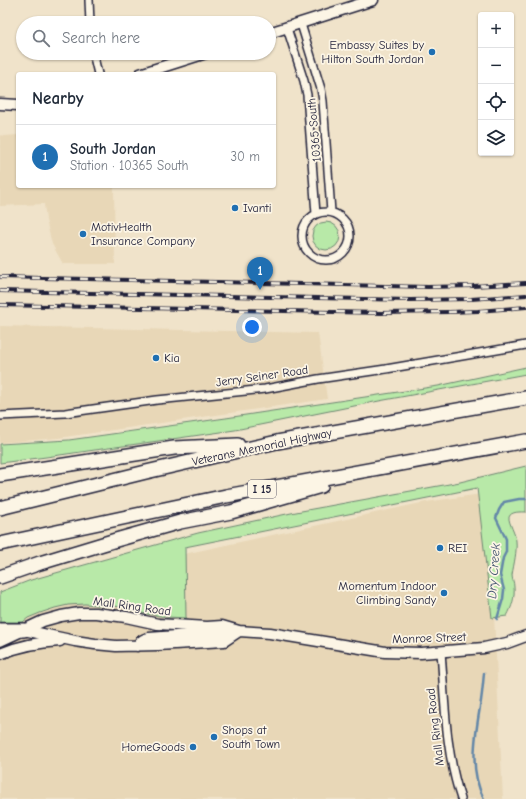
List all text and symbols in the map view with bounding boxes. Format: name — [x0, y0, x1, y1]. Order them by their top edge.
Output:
map controls — [478, 12, 514, 156]
button: + — [478, 12, 514, 48]
search box — [16, 16, 276, 60]
icon: search — [30, 27, 52, 49]
text: Search here — [62, 29, 140, 47]
place label: Embassy Suites by Hilton South Jordan — [321, 38, 425, 66]
marker: Embassy Suites by Hilton South Jordan — [427, 47, 437, 57]
button: − — [478, 48, 514, 84]
button: locate — [478, 84, 514, 120]
text: Nearby — [32, 89, 83, 108]
street label: 10365 South — [304, 97, 324, 163]
button: layers — [478, 120, 514, 156]
text: South Jordan — [70, 140, 156, 158]
text: 1 — [42, 149, 48, 164]
text: 30 m — [230, 149, 260, 164]
text: Station · 10365 South — [70, 158, 188, 173]
place label: Ivanti — [243, 201, 271, 215]
marker: Ivanti — [230, 203, 240, 213]
place label: MotivHealth Insurance Company — [91, 220, 195, 248]
marker: MotivHealth Insurance Company — [78, 229, 88, 239]
pin: 1 — [247, 257, 273, 290]
your location — [242, 317, 262, 337]
place label: Kia — [164, 351, 180, 365]
marker: Kia — [151, 353, 161, 363]
street label: Jerry Seiner Road — [215, 363, 309, 389]
street label: Veterans Memorial Highway — [191, 425, 334, 469]
road number: I 15 — [248, 480, 276, 498]
place label: REI — [448, 541, 467, 555]
water label: Dry Creek — [484, 542, 503, 599]
marker: REI — [435, 543, 445, 553]
place label: Momentum Indoor Climbing Sandy — [338, 579, 437, 607]
marker: Momentum Indoor Climbing Sandy — [439, 588, 449, 598]
street label: Mall Ring Road — [92, 594, 172, 618]
street label: Monroe Street — [392, 630, 467, 646]
street label: Mall Ring Road — [423, 687, 447, 767]
place label: Shops at South Town — [222, 723, 280, 751]
marker: Shops at South Town — [209, 732, 219, 742]
place label: HomeGoods — [121, 740, 185, 754]
marker: HomeGoods — [188, 742, 198, 752]

